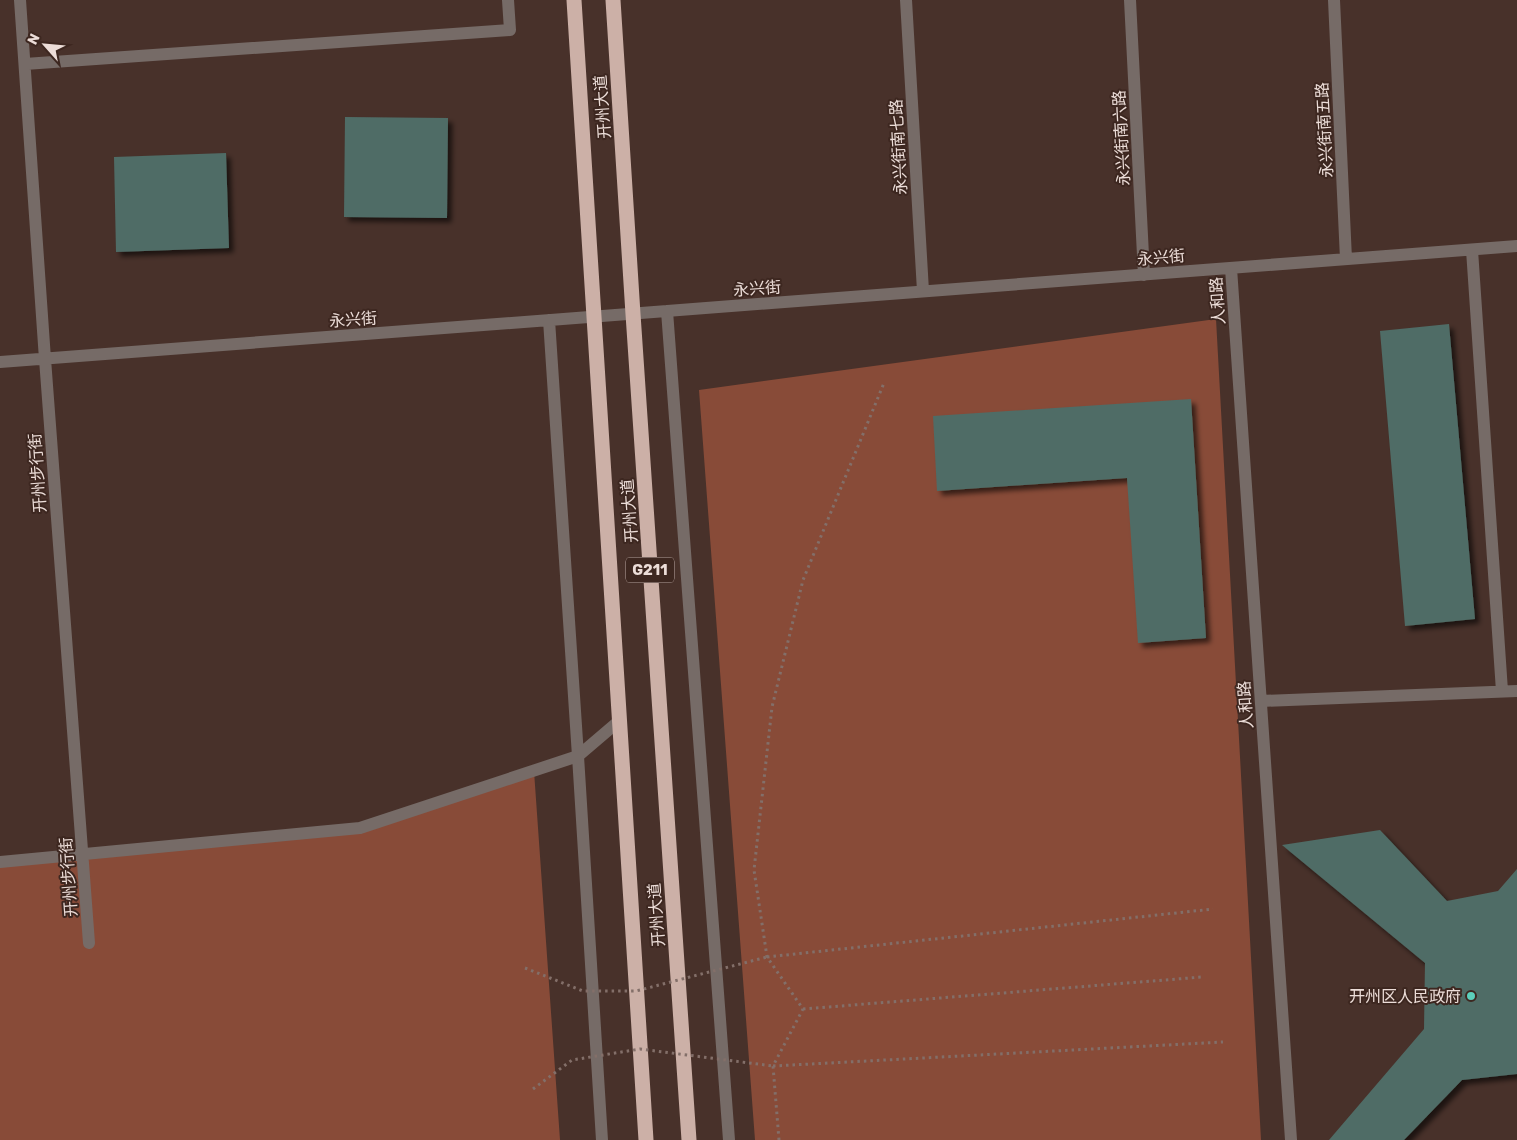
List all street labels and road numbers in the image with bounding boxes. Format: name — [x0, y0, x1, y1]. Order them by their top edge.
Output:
street label: 开州大道 — [591, 74, 614, 140]
street label: 永兴街南五路 — [1312, 82, 1336, 178]
street label: 永兴街南六路 — [1109, 90, 1133, 186]
street label: 永兴街南七路 — [886, 99, 910, 195]
street label: 永兴街 — [1136, 246, 1186, 269]
street label: 人和路 — [1206, 276, 1229, 326]
street label: 永兴街 — [732, 277, 782, 300]
street label: 永兴街 — [328, 308, 378, 331]
street label: 开州步行街 — [25, 432, 50, 514]
street label: 开州大道 — [618, 478, 641, 544]
road number: G211 — [626, 558, 674, 582]
street label: 人和路 — [1234, 680, 1257, 730]
street label: 开州步行街 — [56, 836, 81, 918]
street label: 开州大道 — [645, 882, 668, 948]

